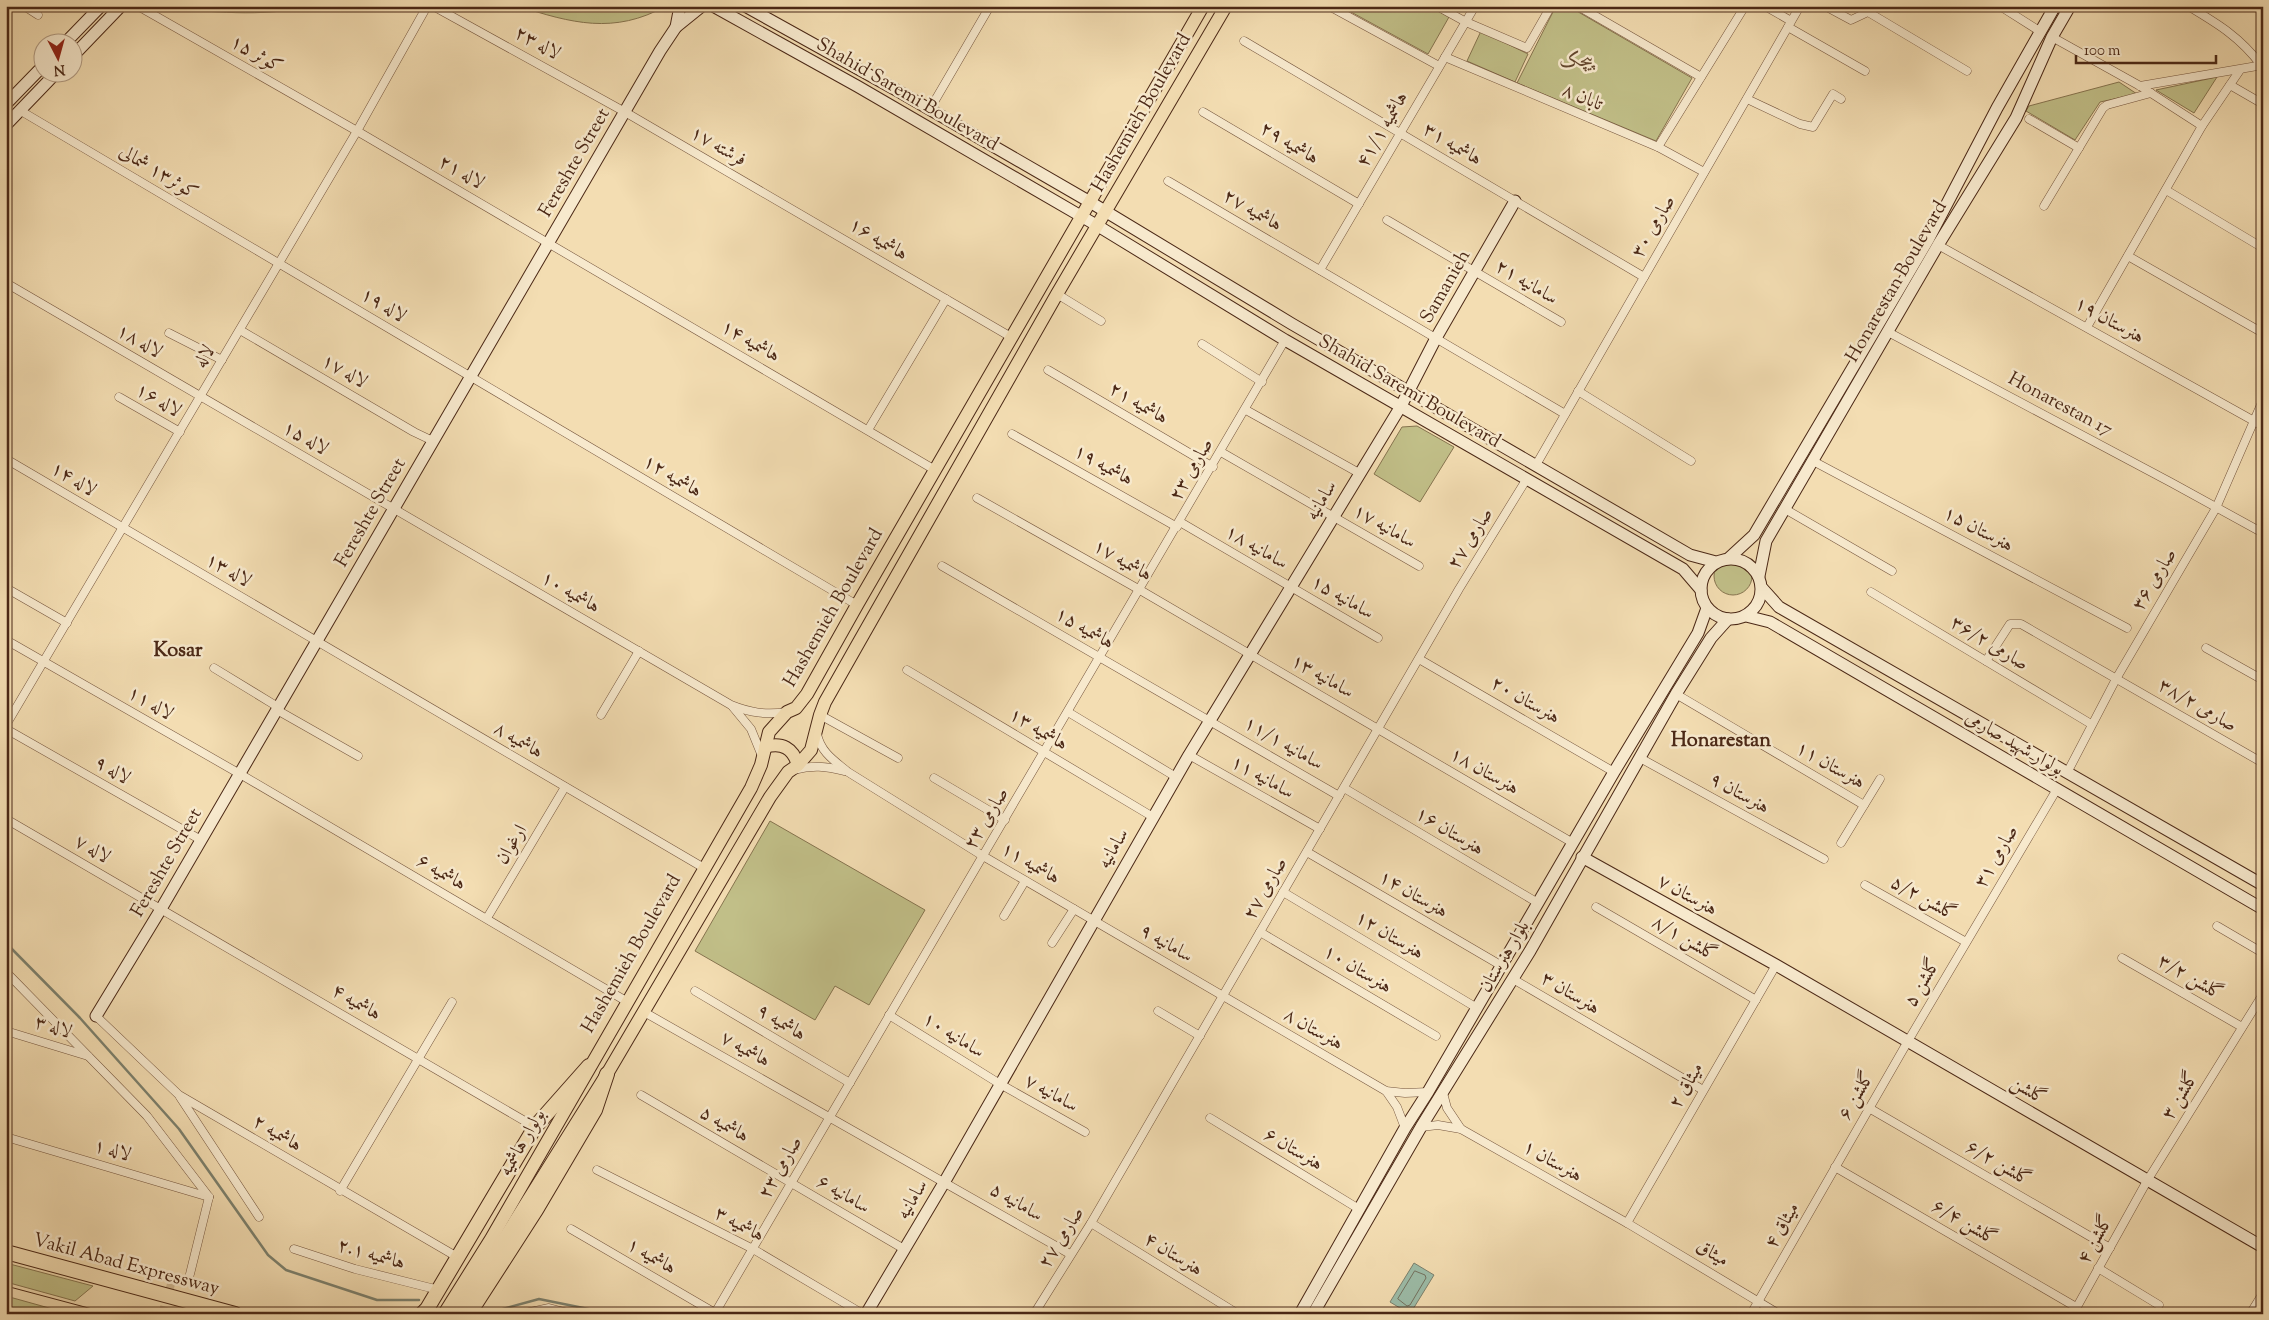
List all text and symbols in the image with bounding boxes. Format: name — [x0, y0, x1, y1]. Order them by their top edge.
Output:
street label: لاله ۲۳ — [509, 20, 565, 68]
street label: Hashemieh Boulevard — [1085, 28, 1199, 197]
street label: کوثر ۱۵ — [225, 29, 287, 81]
north arrow — [32, 32, 82, 82]
street label: Shahid Saremi Boulevard — [811, 32, 1003, 158]
scale bar — [2076, 32, 2216, 64]
text: 100 m — [2084, 41, 2121, 62]
park label: پیچک — [1560, 48, 1596, 75]
text: N — [53, 58, 66, 79]
street label: تابان ۸ — [1557, 77, 1607, 119]
street label: هاشمیه ۴۱/۱ — [1350, 87, 1416, 173]
street label: Fereshte Street — [533, 103, 617, 223]
street label: هاشمیه ۲۹ — [1254, 116, 1324, 172]
street label: هاشمیه ۳۱ — [1417, 117, 1487, 173]
street label: فرشته ۱۷ — [685, 120, 751, 174]
street label: کوثر۱۳ شمالی — [113, 139, 203, 207]
street label: لاله ۲۱ — [433, 149, 489, 197]
street label: هاشمیه ۲۷ — [1217, 183, 1287, 239]
street label: صارمی ۳۰ — [1625, 191, 1683, 263]
street label: Honarestan Boulevard — [1840, 196, 1954, 368]
street label: هاشمیه ۱۶ — [843, 212, 913, 268]
street label: Samanieh — [1414, 245, 1478, 329]
street label: سامانیه ۲۱ — [1490, 254, 1562, 312]
street label: لاله ۱۹ — [355, 282, 411, 330]
street label: هنرستان ۱۹ — [2069, 291, 2149, 351]
street label: هاشمیه ۱۴ — [715, 314, 785, 370]
street label: لاله ۱۸ — [111, 318, 167, 366]
street label: Shahid Saremi Boulevard — [1313, 329, 1505, 455]
street label: لاله — [188, 340, 222, 374]
street label: لاله ۱۷ — [316, 348, 372, 396]
street label: Honarestan 17 — [2003, 366, 2118, 444]
street label: هاشمیه ۲۱ — [1103, 376, 1173, 432]
street label: لاله ۱۶ — [130, 377, 186, 425]
street label: لاله ۱۵ — [277, 415, 333, 463]
street label: صارمی ۲۳ — [1163, 434, 1221, 506]
street label: هاشمیه ۱۹ — [1068, 439, 1138, 493]
street label: هاشمیه ۱۲ — [637, 449, 707, 505]
street label: Fereshte Street — [329, 453, 413, 573]
street label: لاله ۱۴ — [45, 456, 101, 504]
street label: سامانیه — [1299, 476, 1345, 526]
street label: سامانیه ۱۷ — [1347, 498, 1421, 556]
street label: هنرستان ۱۵ — [1938, 500, 2018, 560]
street label: صارمی ۲۷ — [1442, 503, 1500, 575]
street label: سامانیه ۱۸ — [1219, 519, 1293, 577]
street label: Hashemieh Boulevard — [777, 523, 891, 692]
street label: هاشمیه ۱۷ — [1087, 533, 1157, 589]
street label: صارمی ۳۶ — [2126, 544, 2184, 616]
street label: لاله ۱۳ — [200, 547, 256, 595]
street label: هاشمیه ۱۰ — [535, 565, 605, 621]
street label: سامانیه ۱۵ — [1305, 569, 1379, 627]
street label: هاشمیه ۱۵ — [1049, 601, 1119, 657]
street label: صارمی ۳۶/۲ — [1945, 610, 2033, 678]
district label: Kosar — [154, 637, 203, 666]
street label: سامانیه ۱۳ — [1285, 648, 1359, 706]
street label: هنرستان ۲۰ — [1485, 670, 1565, 732]
street label: صارمی ۳۸/۲ — [2153, 673, 2241, 739]
street label: لاله ۱۱ — [122, 680, 178, 728]
street label: هاشمیه ۱۳ — [1003, 702, 1073, 758]
street label: بولوار شهید صارمی — [1959, 705, 2069, 783]
street label: سامانیه ۱۱/۱ — [1238, 710, 1328, 778]
street label: هاشمیه ۸ — [488, 716, 548, 766]
district label: Honarestan — [1671, 727, 1771, 756]
street label: هنرستان ۱۱ — [1790, 735, 1870, 797]
street label: هنرستان ۱۸ — [1444, 741, 1524, 803]
street label: لاله ۹ — [89, 750, 135, 792]
street label: سامانیه ۱۱ — [1225, 750, 1299, 806]
street label: هنرستان ۹ — [1704, 766, 1774, 822]
street label: صارمی ۲۳ — [958, 783, 1016, 855]
street label: هنرستان ۱۶ — [1409, 801, 1489, 863]
street label: Fereshte Street — [125, 803, 209, 923]
street label: ارغوان — [490, 820, 534, 870]
street label: صارمی ۳۱ — [1968, 821, 2026, 893]
street label: سامانیه — [1092, 824, 1136, 874]
street label: لاله ۷ — [69, 829, 115, 871]
street label: هاشمیه ۱۱ — [995, 836, 1065, 892]
street label: هاشمیه ۶ — [411, 848, 471, 898]
street label: صارمی ۲۷ — [1237, 853, 1295, 925]
street label: هنرستان ۱۴ — [1373, 864, 1453, 926]
street label: هنرستان ۷ — [1652, 868, 1722, 924]
street label: Hashemieh Boulevard — [575, 869, 689, 1038]
street label: گلشن ۵/۲ — [1885, 870, 1961, 928]
street label: هنرستان ۱۲ — [1349, 905, 1429, 967]
street label: گلشن ۸/۱ — [1646, 909, 1722, 969]
street label: بلوار هنرستان — [1473, 916, 1537, 998]
street label: سامانیه ۹ — [1134, 918, 1198, 970]
street label: هنرستان ۱۰ — [1317, 939, 1397, 1001]
street label: گلشن ۳/۲ — [2152, 948, 2228, 1008]
street label: گلشن ۵ — [1898, 954, 1948, 1012]
street label: هنرستان ۳ — [1535, 966, 1605, 1022]
street label: هاشمیه ۴ — [326, 978, 386, 1028]
street label: هاشمیه ۹ — [751, 998, 811, 1048]
street label: هنرستان ۸ — [1278, 1002, 1348, 1058]
street label: سامانیه ۱۰ — [917, 1006, 989, 1066]
street label: لاله ۳ — [31, 1010, 75, 1046]
street label: هاشمیه ۷ — [715, 1025, 775, 1075]
street label: میثاق ۲ — [1663, 1058, 1711, 1114]
street label: گلشن ۶ — [1832, 1067, 1882, 1125]
street label: گلشن ۳ — [2156, 1067, 2206, 1125]
street label: سامانیه ۷ — [1019, 1068, 1083, 1120]
street label: گلشن — [2005, 1070, 2051, 1112]
street label: هاشمیه ۵ — [694, 1100, 754, 1150]
street label: بولوار هاشمیه — [493, 1104, 553, 1182]
street label: هاشمیه ۲ — [247, 1109, 307, 1159]
street label: هنرستان ۶ — [1258, 1122, 1328, 1178]
street label: صارمی ۲۳ — [752, 1132, 810, 1204]
street label: لاله ۱ — [90, 1133, 134, 1169]
street label: هنرستان ۱ — [1517, 1134, 1587, 1190]
street label: گلشن ۶/۲ — [1960, 1134, 2036, 1194]
street label: سامانیه ۶ — [811, 1169, 875, 1221]
street label: سامانیه — [890, 1175, 936, 1225]
street label: سامانیه ۵ — [984, 1177, 1048, 1229]
street label: گلشن ۶/۴ — [1926, 1193, 2002, 1253]
street label: میثاق ۴ — [1759, 1198, 1807, 1254]
street label: هاشمیه ۳ — [709, 1201, 769, 1249]
street label: صارمی ۲۷ — [1033, 1202, 1091, 1274]
street label: گلشن ۴ — [2071, 1211, 2121, 1269]
street label: هنرستان ۴ — [1138, 1226, 1208, 1284]
street label: Vakil Abad Expressway — [30, 1227, 223, 1303]
street label: هاشمیه ۲.۱ — [334, 1232, 408, 1278]
street label: هاشمیه ۱ — [621, 1232, 681, 1282]
street label: میثاق — [1690, 1234, 1734, 1274]

